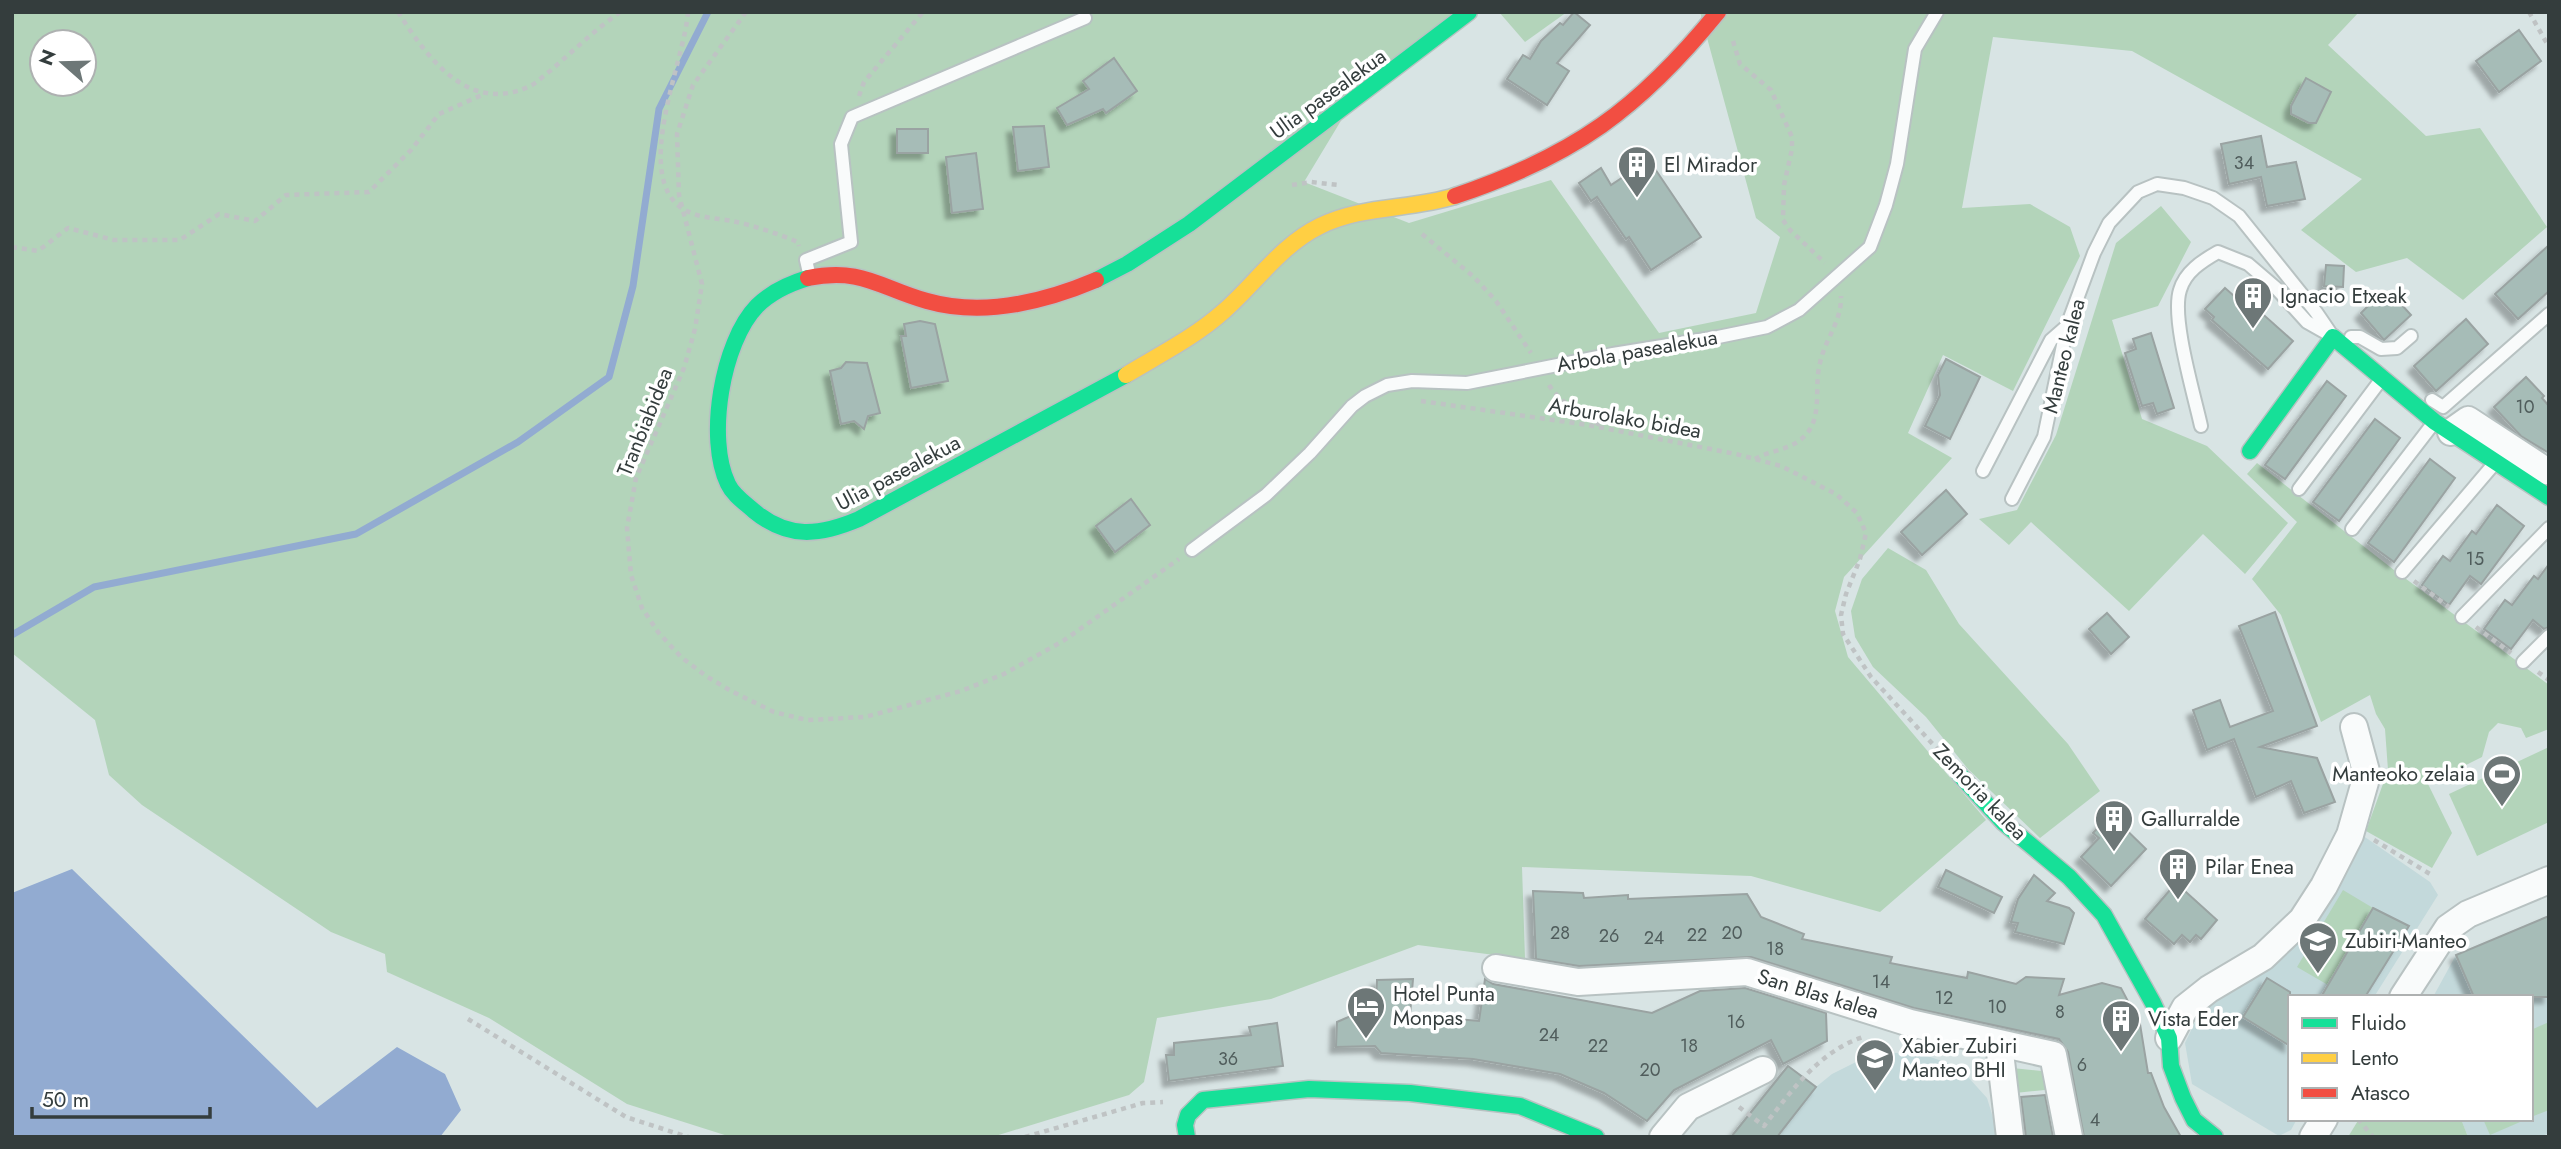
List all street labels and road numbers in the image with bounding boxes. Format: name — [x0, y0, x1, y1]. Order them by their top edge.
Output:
street label: Ulia pasealekua — [1264, 42, 1392, 146]
street label: Manteo kalea — [2035, 296, 2093, 416]
street label: Arbola pasealekua — [1554, 322, 1720, 380]
street label: Tranbiabidea — [610, 363, 680, 481]
street label: Arburolako bidea — [1546, 390, 1704, 446]
street label: Ulia pasealekua — [830, 428, 966, 518]
street label: Zemoria kalea — [1926, 737, 2034, 847]
street label: San Blas kalea — [1754, 961, 1882, 1027]

